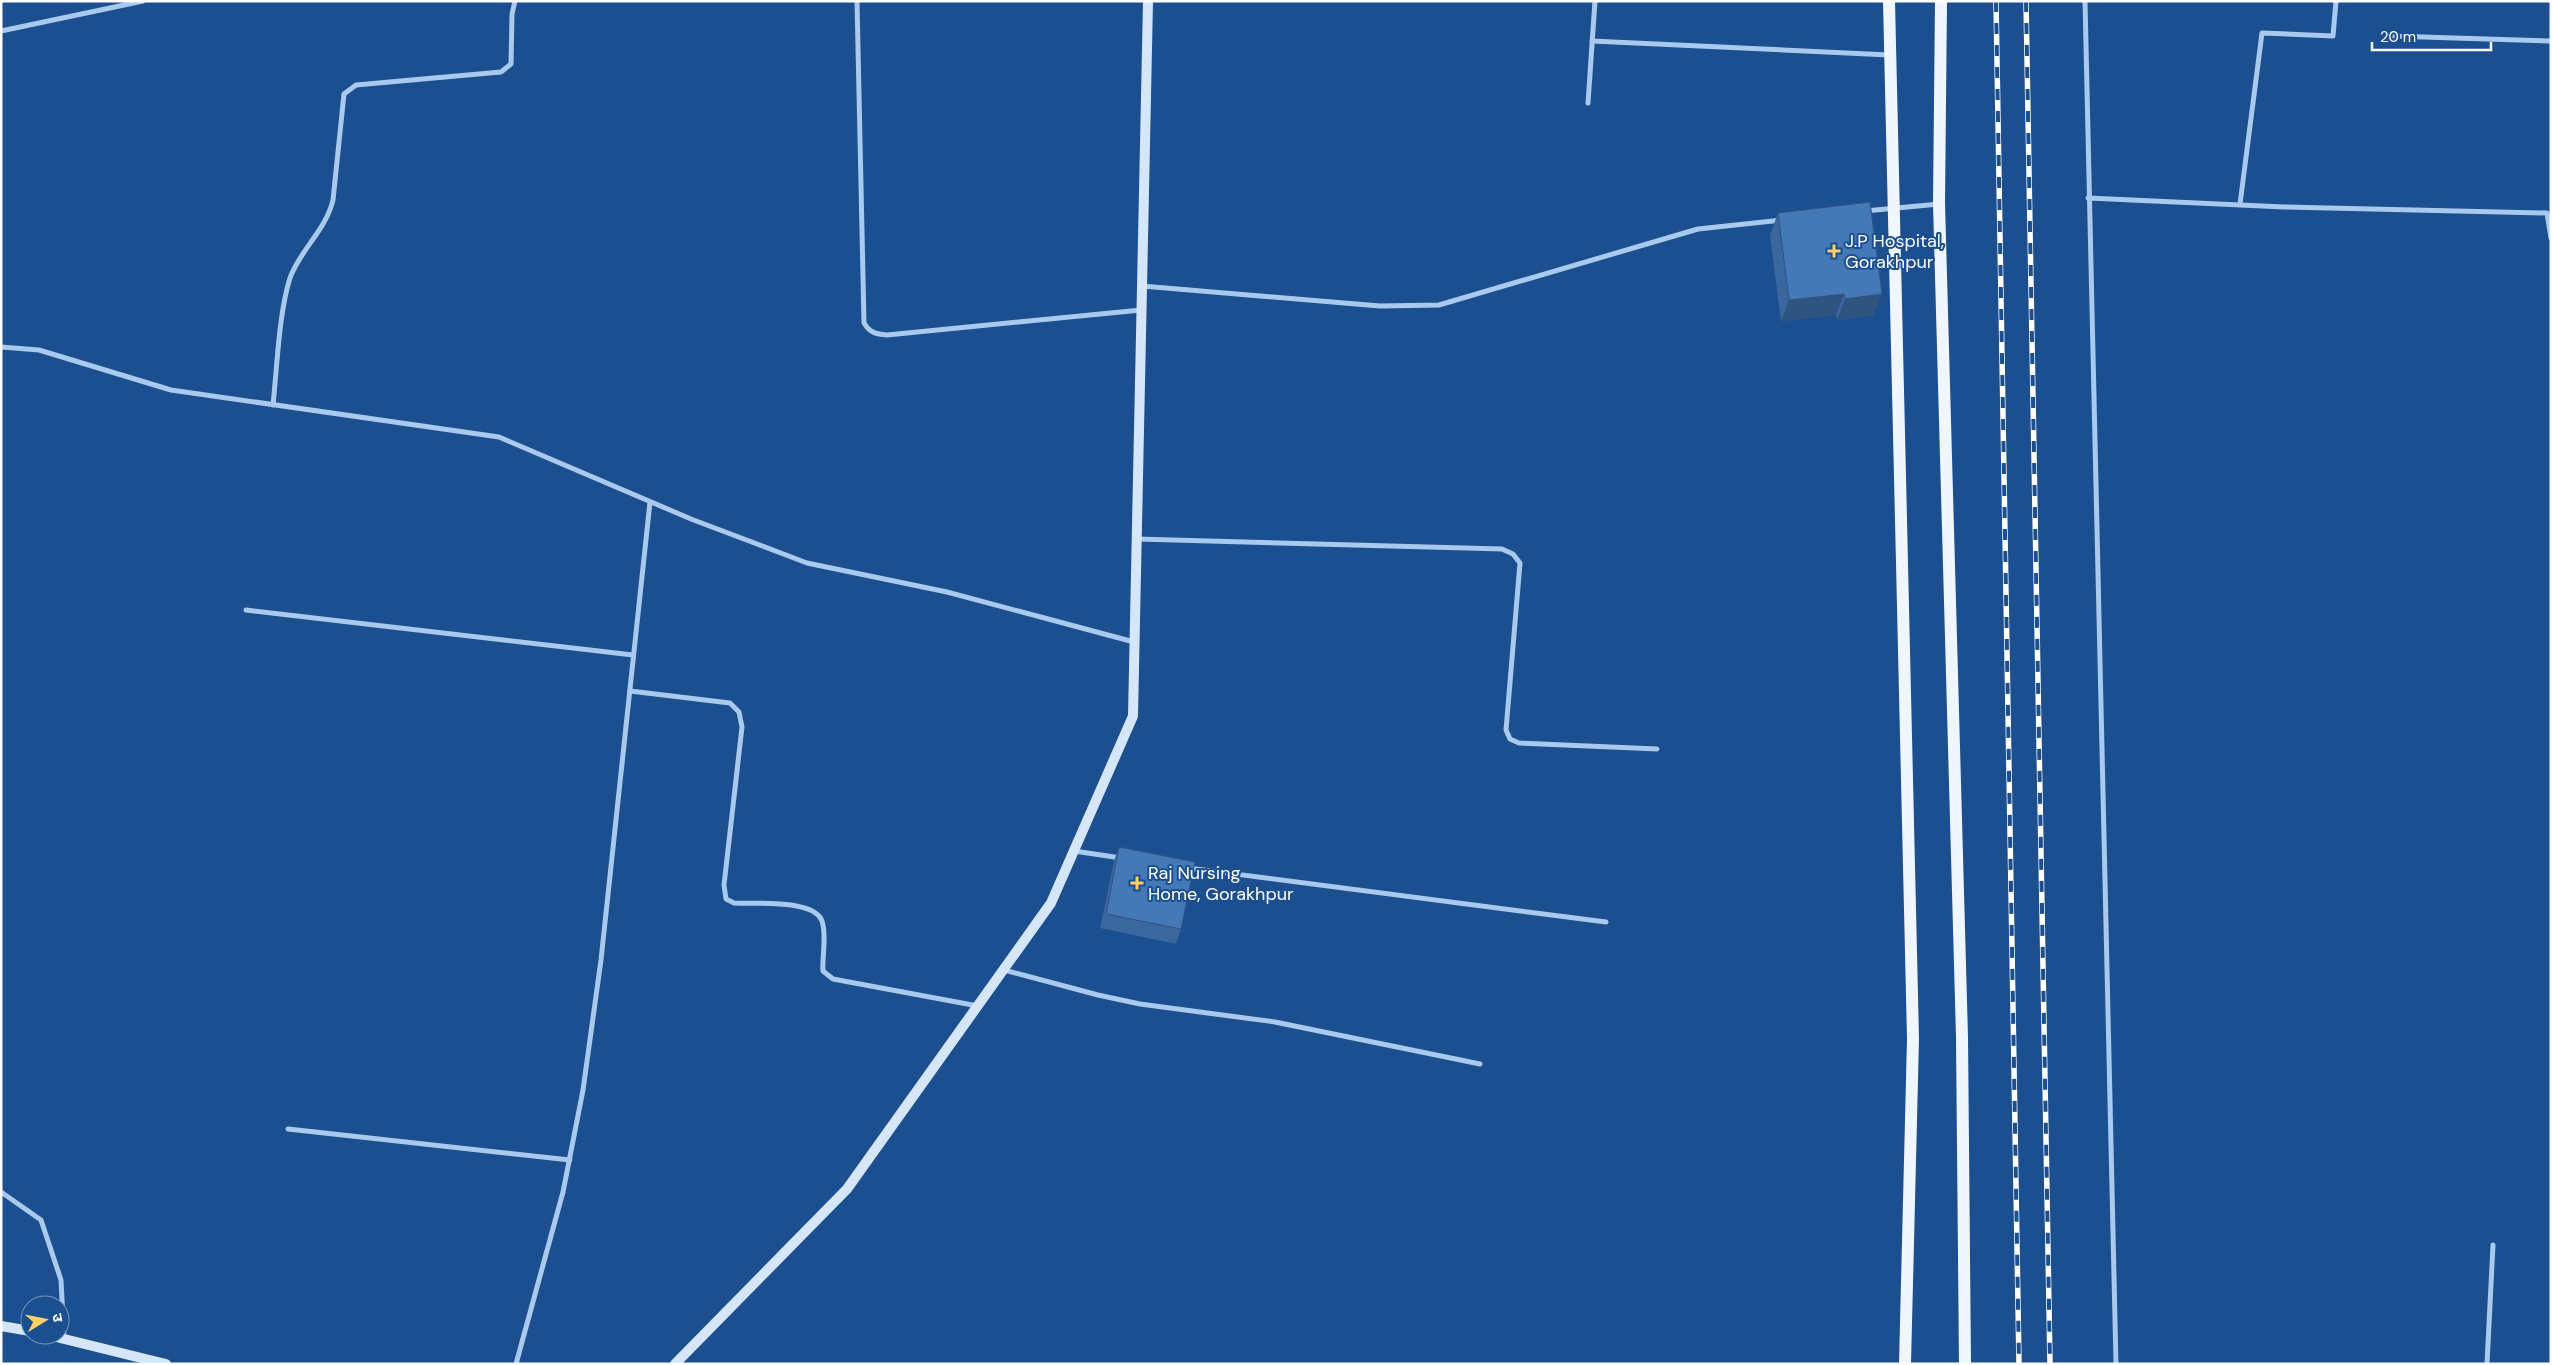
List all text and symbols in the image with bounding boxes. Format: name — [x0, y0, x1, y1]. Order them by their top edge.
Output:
scale bar — [2372, 20, 2491, 52]
text: 20 m — [2380, 27, 2416, 47]
place label: J.P Hospital, Gorakhpur — [1845, 229, 1944, 274]
marker: J.P Hospital, Gorakhpur — [1827, 244, 1841, 258]
place label: Raj Nursing Home, Gorakhpur — [1148, 861, 1294, 906]
marker: Raj Nursing Home, Gorakhpur — [1130, 876, 1144, 890]
north arrow — [20, 1295, 70, 1345]
text: उ — [48, 1312, 68, 1324]

